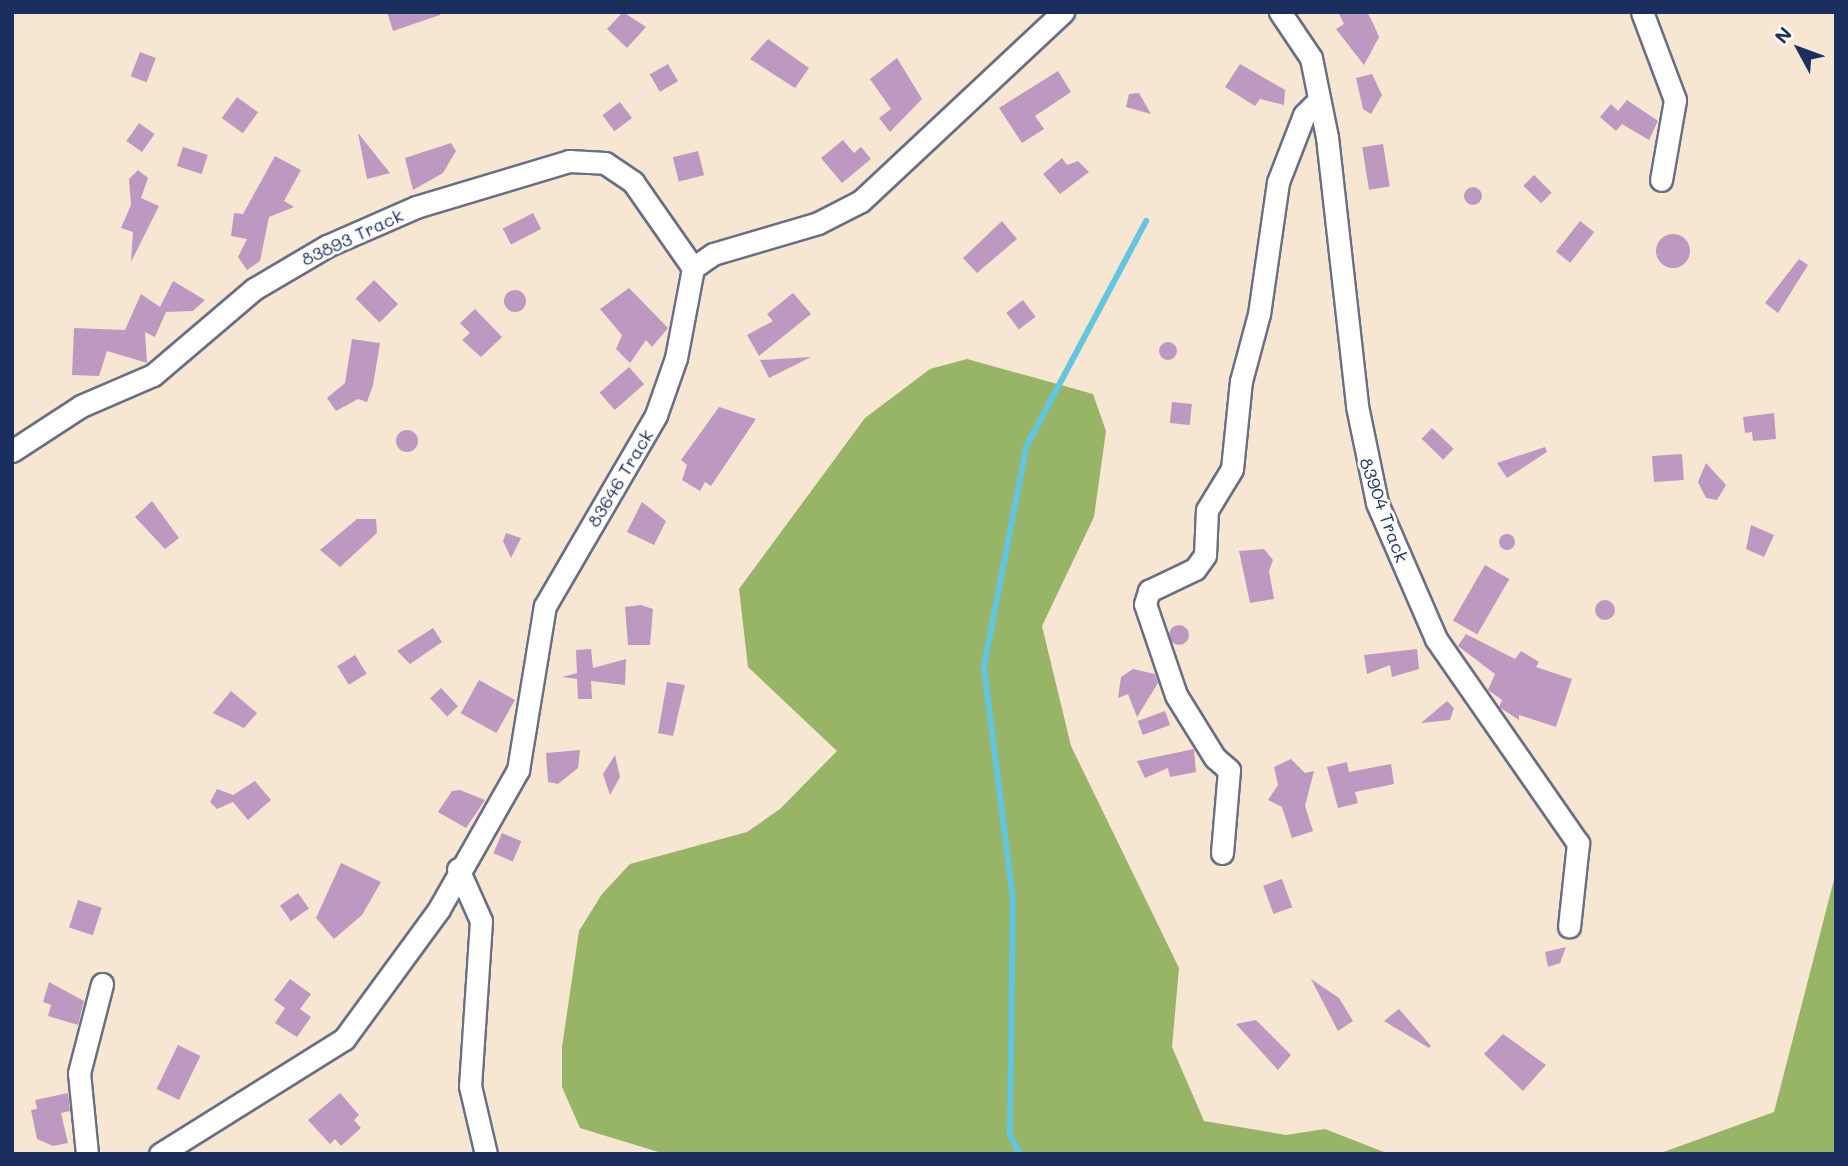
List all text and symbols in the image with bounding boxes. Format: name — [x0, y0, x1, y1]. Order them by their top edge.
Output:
north arrow — [1764, 14, 1834, 84]
text: N — [1769, 21, 1797, 49]
street label: 83893 Track — [298, 204, 406, 270]
street label: 83646 Track — [582, 425, 658, 531]
street label: 83904 Track — [1355, 455, 1413, 565]

